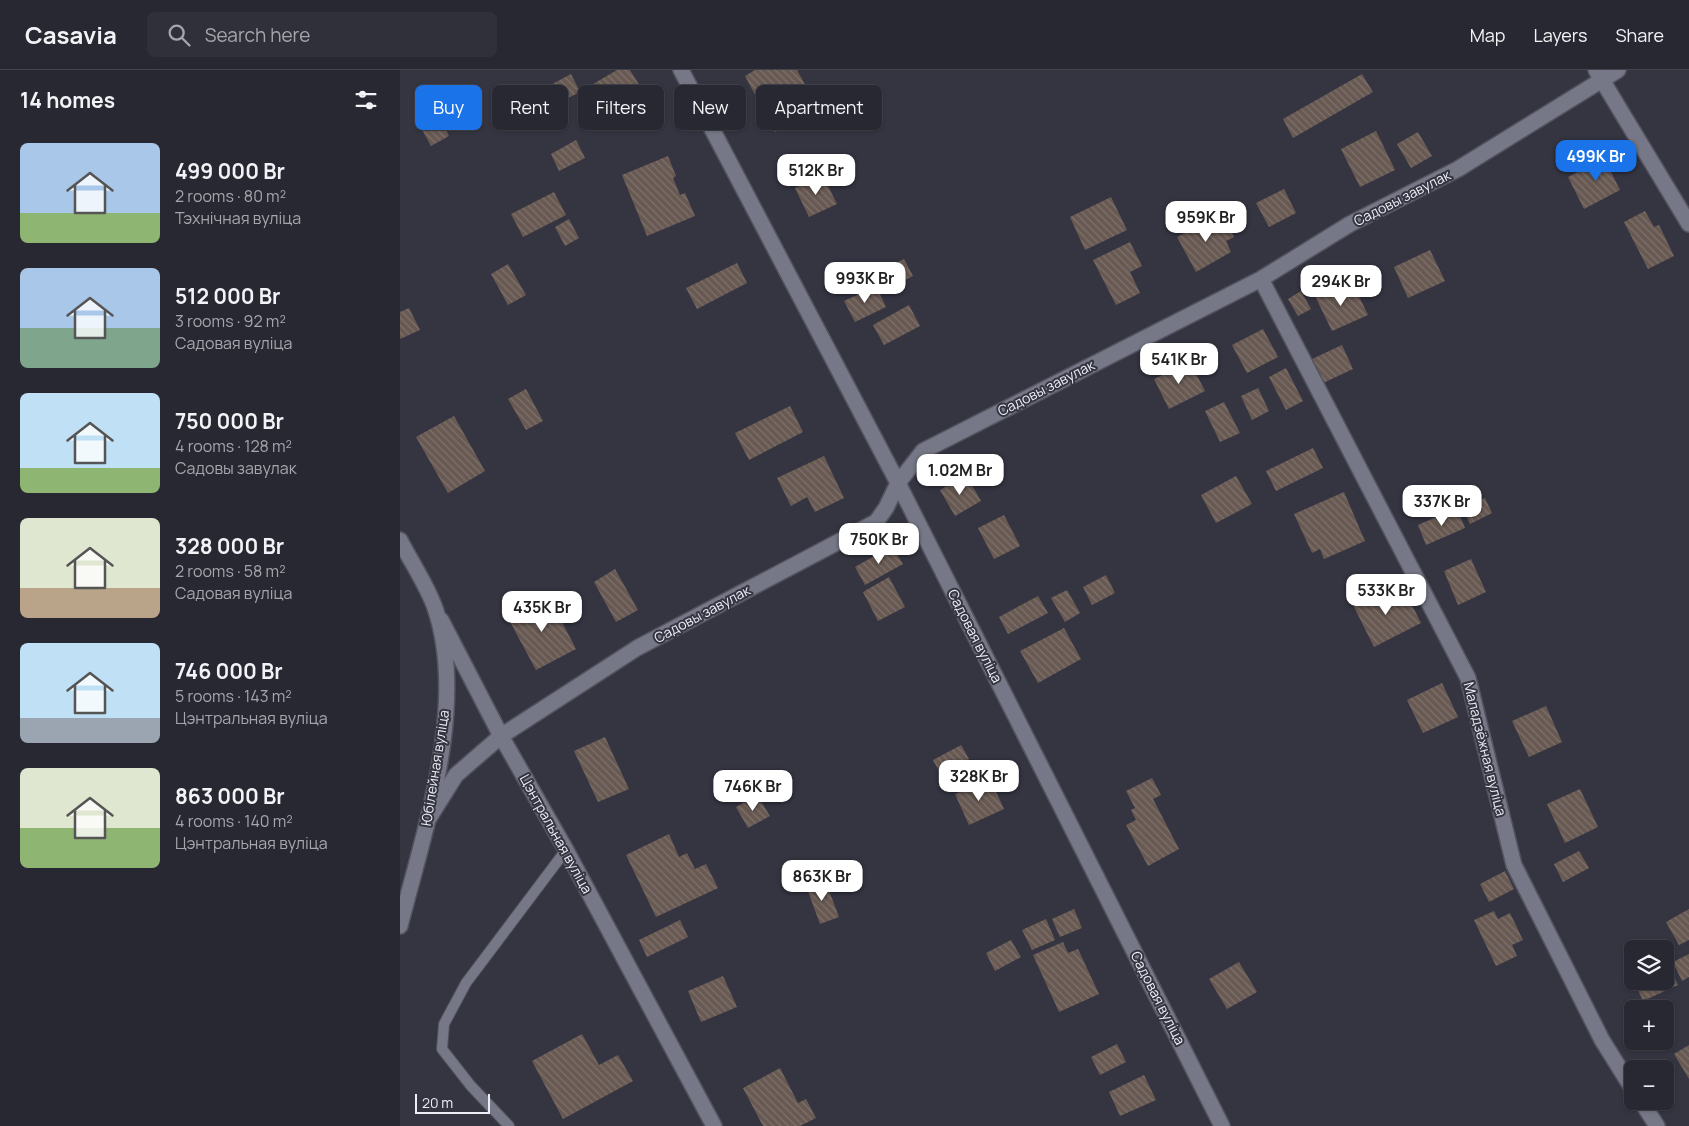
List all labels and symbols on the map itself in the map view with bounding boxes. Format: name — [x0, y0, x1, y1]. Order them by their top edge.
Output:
pin: 499K Br — [1550, 140, 1642, 182]
pin: 512K Br — [770, 154, 862, 196]
street label: Садовы завулак — [1350, 164, 1454, 230]
pin: 959K Br — [1160, 200, 1252, 243]
pin: 993K Br — [819, 262, 911, 304]
pin: 294K Br — [1295, 264, 1387, 307]
pin: 541K Br — [1133, 342, 1225, 385]
street label: Садовы завулак — [994, 354, 1098, 420]
pin: 1.02M Br — [908, 454, 1012, 496]
pin: 337K Br — [1396, 484, 1488, 527]
pin: 750K Br — [833, 522, 925, 565]
pin: 533K Br — [1340, 574, 1432, 616]
street label: Садовы завулак — [650, 580, 754, 647]
street label: Садовая вуліца — [944, 586, 1007, 686]
pin: 435K Br — [496, 590, 588, 633]
street label: Маладзёжная вуліца — [1460, 680, 1511, 818]
street label: Юбілейная вуліца — [416, 708, 453, 827]
pin: 328K Br — [933, 760, 1025, 802]
pin: 746K Br — [707, 770, 799, 812]
street label: Цэнтральная вуліца — [516, 771, 597, 897]
pin: 863K Br — [776, 860, 868, 902]
street label: Садовая вуліца — [1127, 948, 1190, 1048]
scale bar — [415, 1091, 490, 1114]

